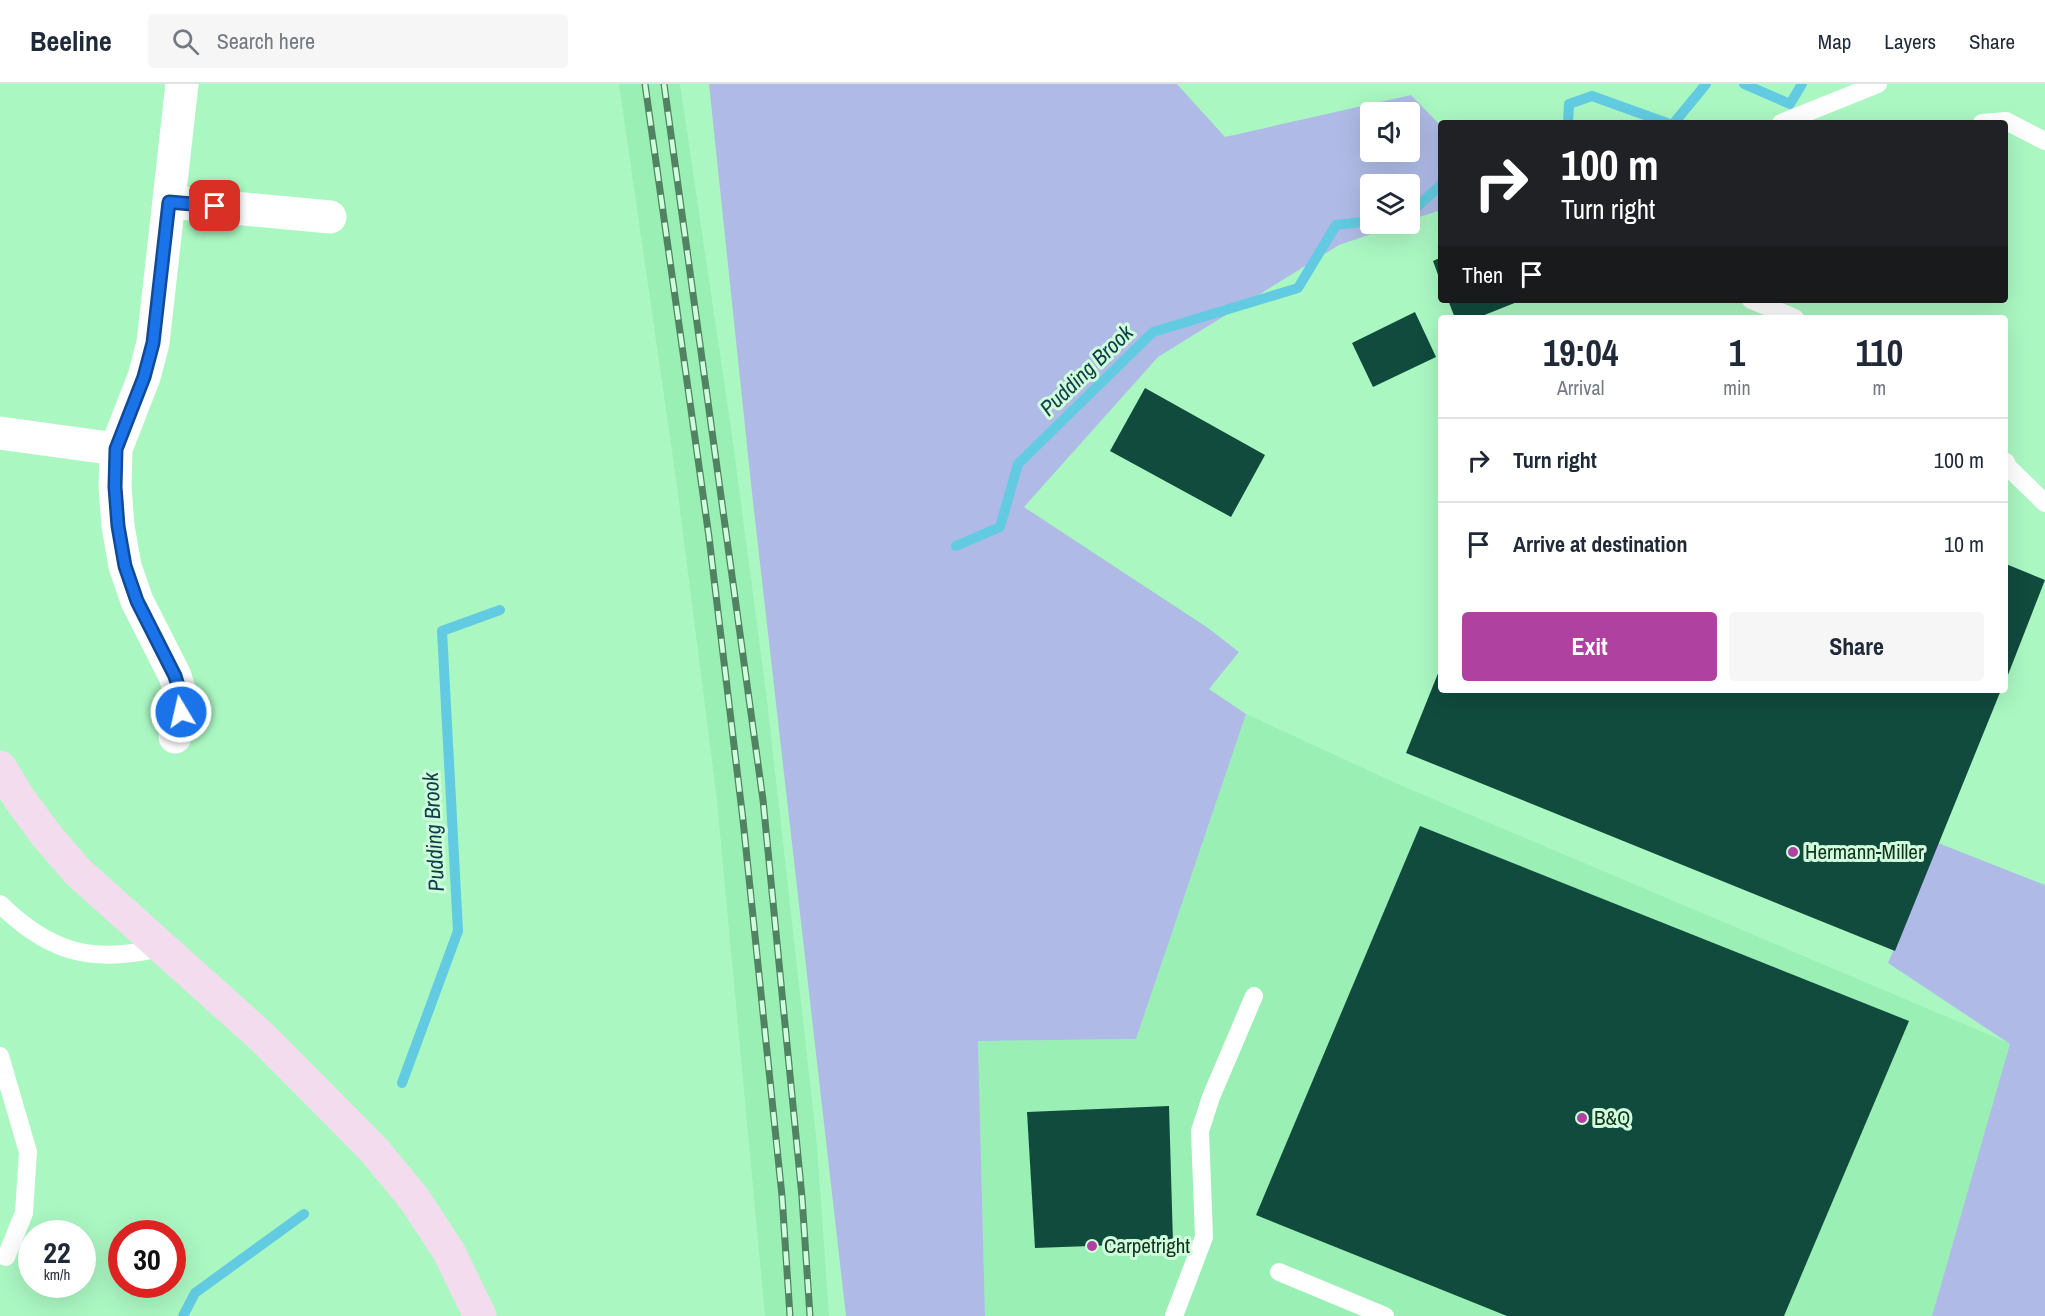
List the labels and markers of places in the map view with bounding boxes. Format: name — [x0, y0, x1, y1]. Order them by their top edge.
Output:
pin — [189, 180, 240, 231]
place label: Hermann-Miller — [1805, 837, 1924, 866]
marker: Hermann-Miller — [1786, 845, 1800, 859]
place label: B&Q — [1594, 1103, 1630, 1132]
marker: B&Q — [1575, 1111, 1589, 1125]
place label: Carpetright — [1104, 1231, 1190, 1260]
marker: Carpetright — [1085, 1239, 1099, 1253]

